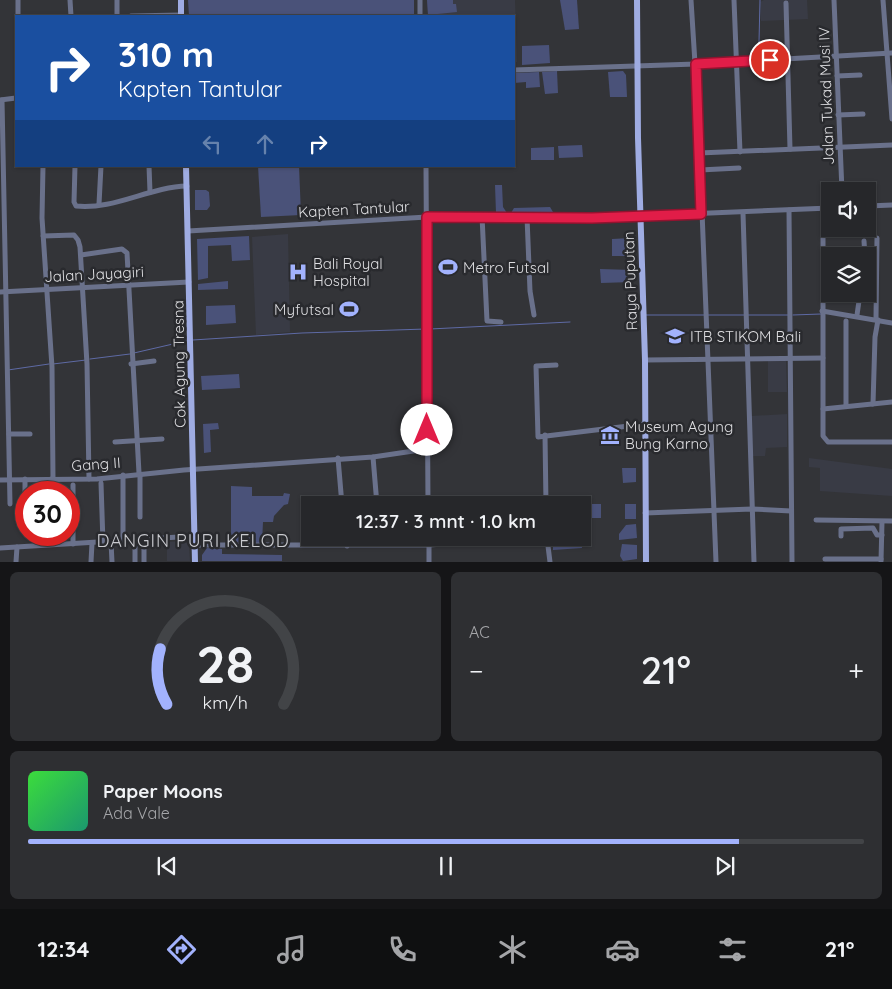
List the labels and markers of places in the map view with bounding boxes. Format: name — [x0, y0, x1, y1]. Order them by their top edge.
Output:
pin — [749, 39, 791, 81]
place label: Bali Royal Hospital — [313, 254, 383, 290]
sports icon: Metro Futsal — [437, 256, 459, 278]
place label: Metro Futsal — [463, 258, 549, 277]
hospital icon: Bali Royal Hospital — [287, 261, 309, 283]
sports icon: Myfutsal — [338, 298, 360, 320]
place label: Myfutsal — [274, 300, 334, 319]
school or university icon: ITB STIKOM Bali — [664, 325, 686, 347]
place label: ITB STIKOM Bali — [690, 327, 801, 346]
place label: Museum Agung Bung Karno — [625, 417, 733, 453]
museum icon: Museum Agung Bung Karno — [599, 424, 621, 446]

